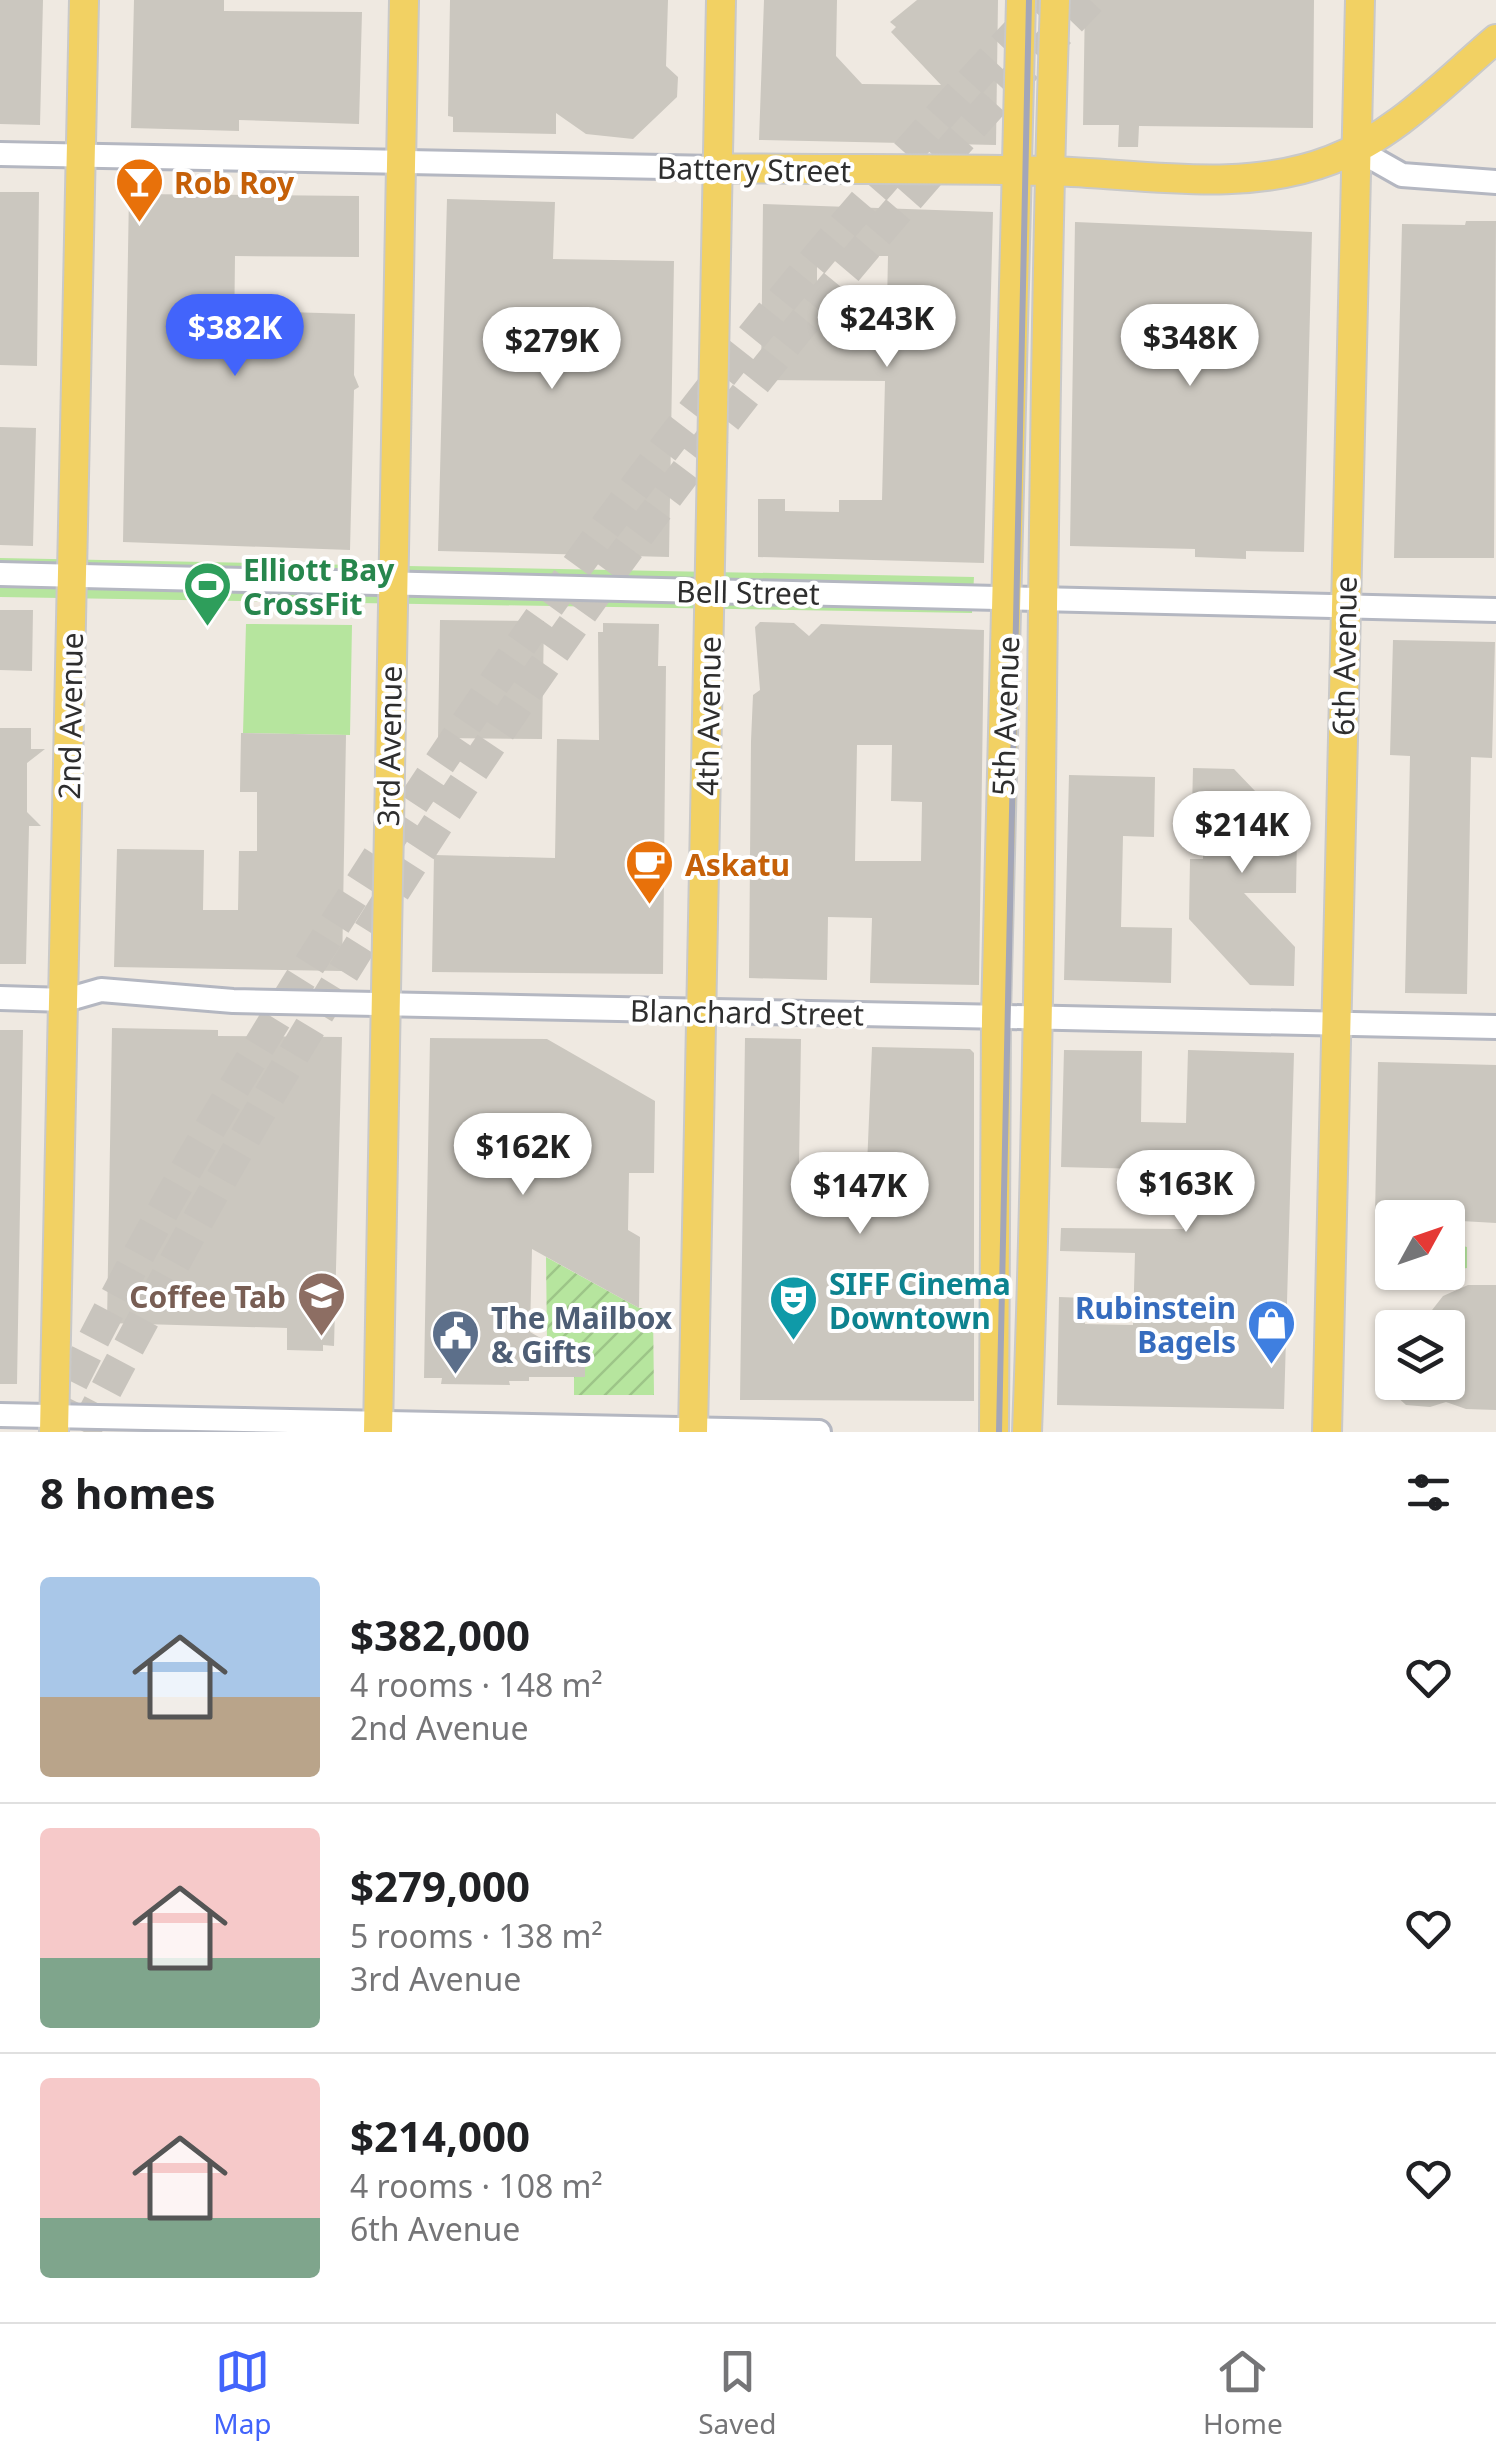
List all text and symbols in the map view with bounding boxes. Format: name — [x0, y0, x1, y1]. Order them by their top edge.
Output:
street label: Battery Street — [657, 147, 852, 191]
bar icon: Rob Roy — [113, 156, 165, 224]
place label: Rob Roy — [174, 162, 295, 203]
pin: $243K — [817, 285, 957, 370]
pin: $382K — [165, 294, 305, 379]
text: $243K — [840, 296, 934, 339]
pin: $348K — [1120, 304, 1260, 389]
text: $382K — [188, 305, 282, 348]
pin: $279K — [482, 307, 622, 392]
text: $348K — [1143, 315, 1237, 358]
text: $279K — [505, 318, 599, 361]
place label: Elliott Bay CrossFit — [243, 549, 395, 624]
sports icon: Elliott Bay CrossFit — [182, 560, 234, 628]
street label: Bell Street — [676, 570, 820, 614]
street label: 6th Avenue — [1322, 576, 1366, 736]
street label: 2nd Avenue — [48, 632, 92, 800]
street label: 5th Avenue — [982, 635, 1028, 797]
street label: 4th Avenue — [686, 636, 730, 796]
street label: 3rd Avenue — [367, 665, 411, 827]
pin: $214K — [1172, 791, 1312, 876]
text: $214K — [1195, 802, 1289, 845]
cafe icon: Askatu — [624, 838, 676, 906]
place label: Askatu — [685, 844, 790, 885]
street label: Blanchard Street — [630, 989, 865, 1035]
pin: $162K — [453, 1113, 593, 1198]
text: $162K — [476, 1124, 570, 1167]
pin: $163K — [1116, 1150, 1256, 1235]
pin: $147K — [790, 1152, 930, 1237]
text: $163K — [1139, 1161, 1233, 1204]
text: $147K — [813, 1163, 907, 1206]
north arrow — [1375, 1200, 1465, 1290]
map controls — [1375, 1200, 1465, 1400]
place label: SIFF Cinema Downtown — [829, 1263, 1011, 1338]
school or university icon: Coffee Tab — [295, 1270, 347, 1338]
theatre icon: SIFF Cinema Downtown — [768, 1274, 820, 1342]
place label: Coffee Tab — [129, 1276, 286, 1317]
place label: Rubinstein Bagels — [1075, 1287, 1236, 1362]
place label: The Mailbox & Gifts — [491, 1297, 673, 1372]
shop icon: Rubinstein Bagels — [1245, 1298, 1297, 1366]
public building icon: The Mailbox & Gifts — [430, 1308, 482, 1376]
button: layers — [1375, 1310, 1465, 1400]
text: 8 homes — [40, 1464, 216, 1521]
icon: filters — [1401, 1465, 1456, 1520]
text: $382,000 — [350, 1606, 530, 1663]
icon: home — [120, 1617, 240, 1737]
icon: heart — [1401, 1650, 1456, 1705]
text: 4 rooms · 148 m² — [350, 1663, 603, 1706]
text: 2nd Avenue — [350, 1706, 528, 1749]
text: $279,000 — [350, 1857, 530, 1914]
icon: home — [120, 1868, 240, 1988]
icon: heart — [1401, 1901, 1456, 1956]
text: 5 rooms · 138 m² — [350, 1914, 603, 1957]
text: 3rd Avenue — [350, 1957, 521, 2000]
text: $214,000 — [350, 2107, 530, 2164]
icon: home — [120, 2118, 240, 2238]
icon: heart — [1401, 2151, 1456, 2206]
text: 4 rooms · 108 m² — [350, 2164, 603, 2207]
text: 6th Avenue — [350, 2207, 520, 2250]
tab: Map — [213, 2344, 272, 2442]
tab: Saved — [698, 2344, 776, 2442]
tab: Home — [1203, 2344, 1283, 2442]

